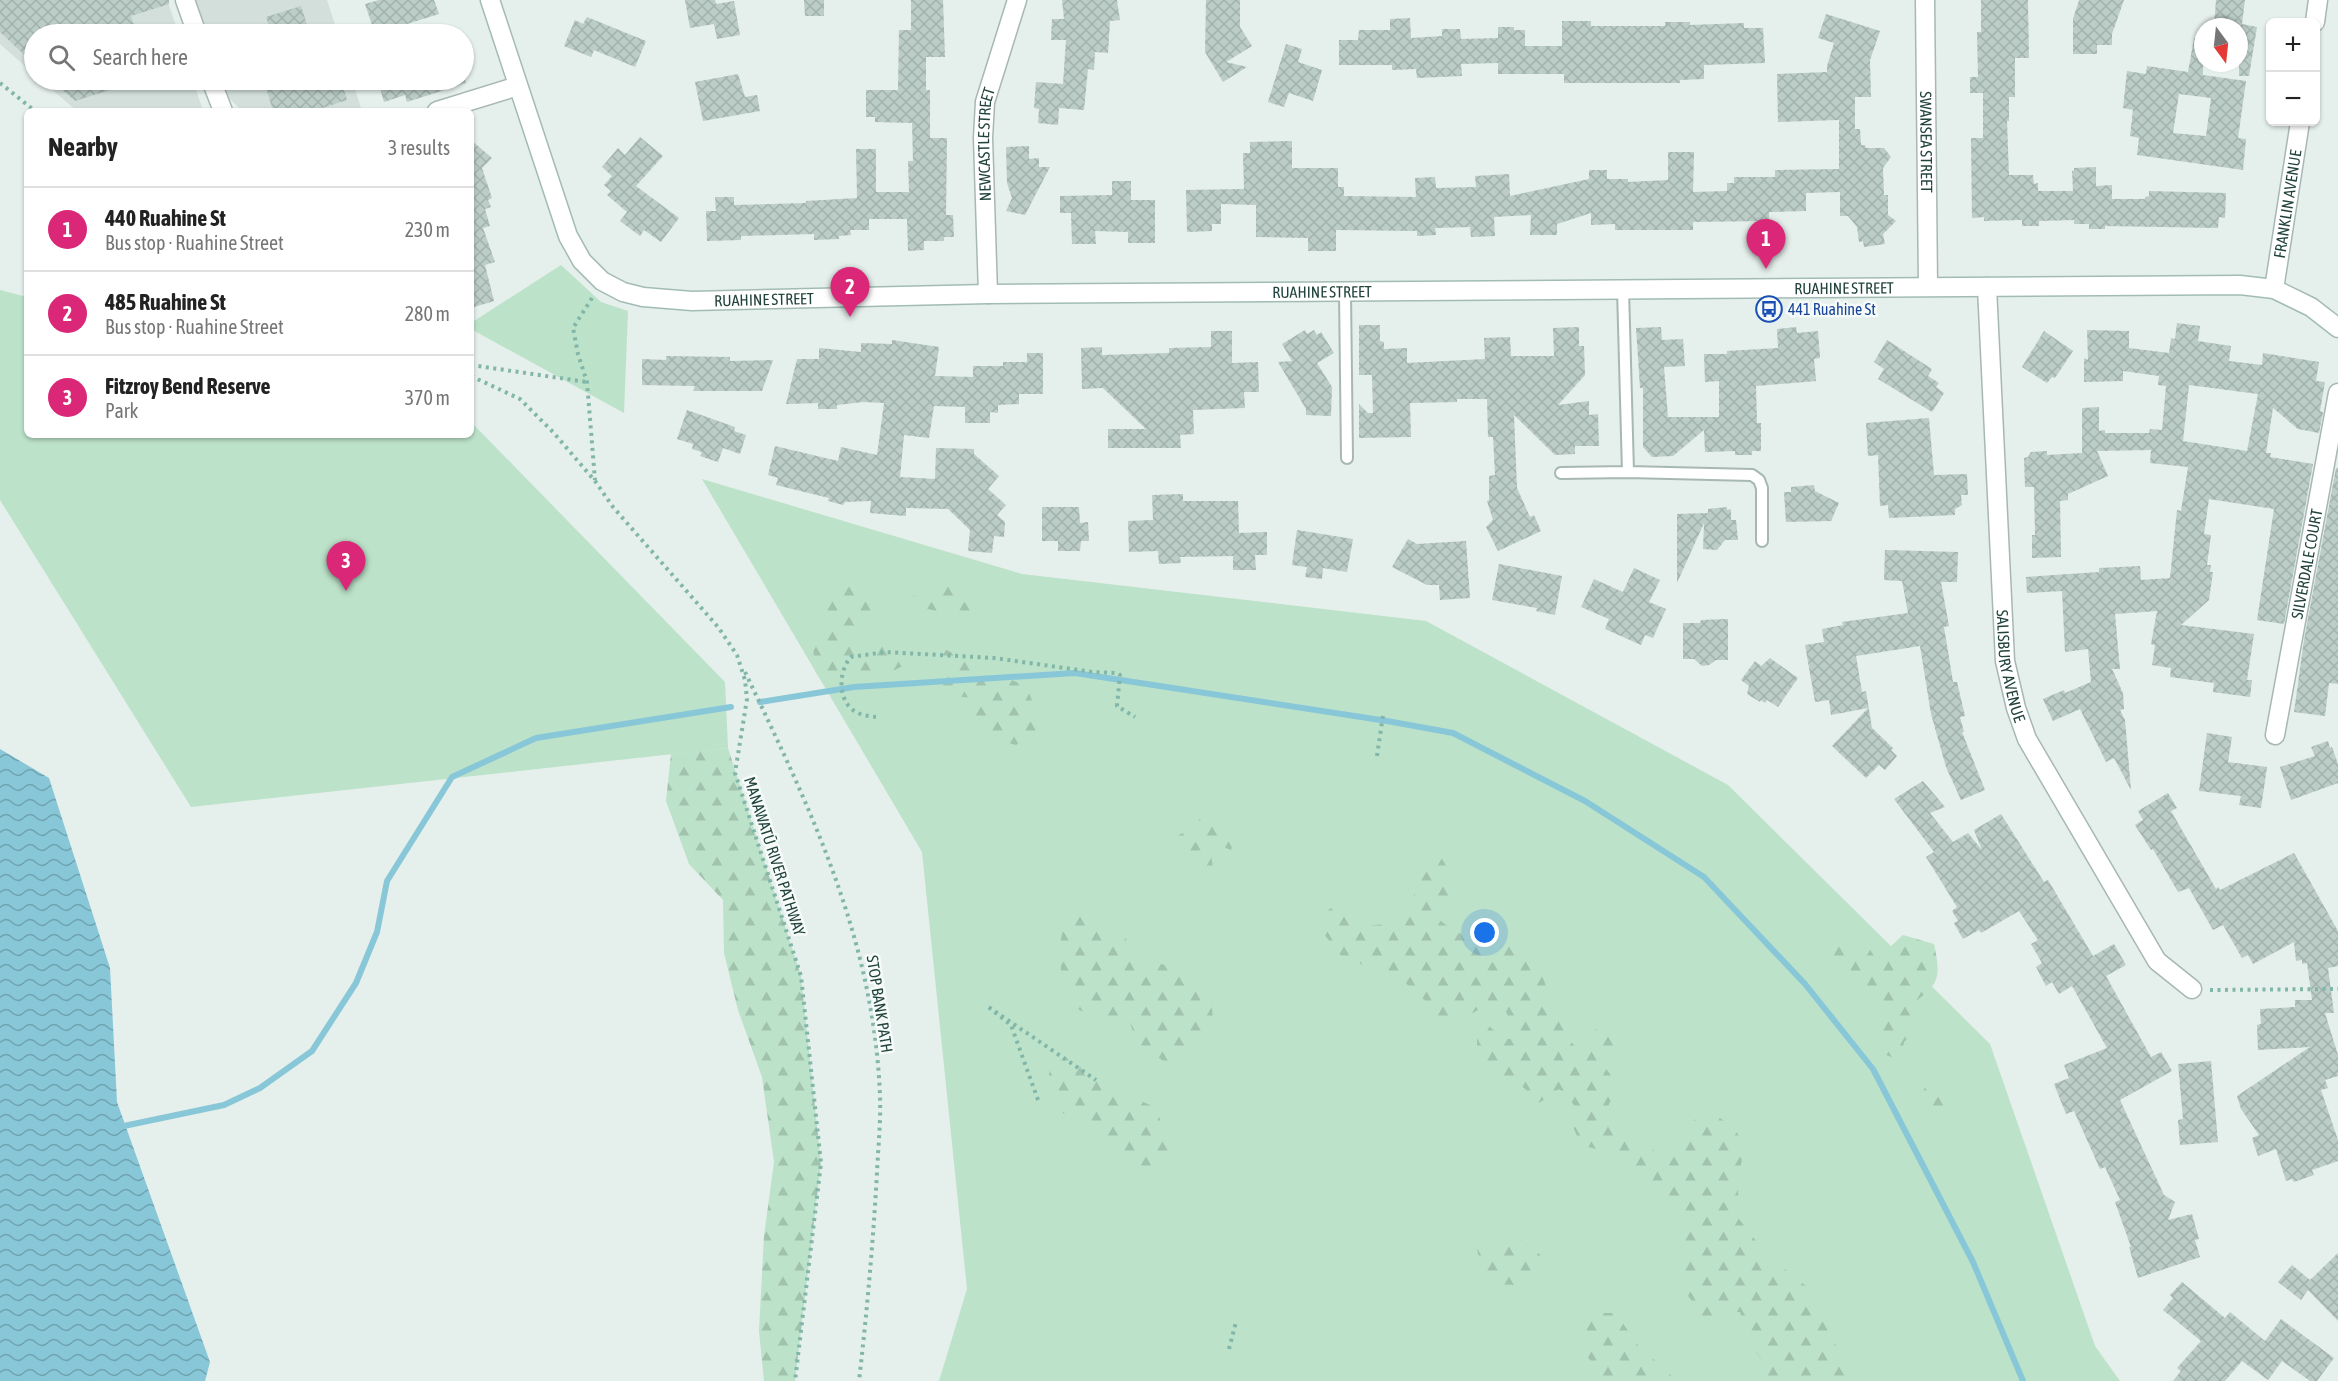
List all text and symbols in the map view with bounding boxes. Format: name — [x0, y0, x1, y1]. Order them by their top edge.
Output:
north arrow — [2194, 18, 2248, 72]
map controls — [2266, 18, 2320, 126]
button: + — [2266, 18, 2320, 72]
search box — [24, 24, 474, 90]
icon: search — [45, 41, 78, 74]
text: Search here — [93, 44, 188, 70]
button: − — [2266, 72, 2320, 126]
street label: NEWCASTLE STREET — [974, 85, 998, 201]
street label: SWANSEA STREET — [1917, 91, 1936, 193]
text: Nearby — [48, 132, 118, 162]
text: 3 results — [388, 136, 450, 159]
street label: FRANKLIN AVENUE — [2270, 148, 2305, 260]
text: 440 Ruahine St — [105, 205, 226, 231]
text: 1 — [63, 218, 72, 241]
text: 230 m — [405, 218, 450, 241]
pin: 1 — [1746, 220, 1786, 269]
text: Bus stop · Ruahine Street — [105, 231, 284, 254]
pin: 2 — [830, 268, 870, 317]
street label: RUAHINE STREET — [1794, 278, 1894, 297]
street label: RUAHINE STREET — [1272, 282, 1372, 301]
text: 485 Ruahine St — [105, 289, 226, 315]
street label: RUAHINE STREET — [714, 289, 814, 309]
bus stop icon: 441 Ruahine St — [1754, 294, 1784, 324]
place label: 441 Ruahine St — [1788, 300, 1876, 318]
text: 2 — [63, 302, 72, 325]
text: 280 m — [405, 302, 450, 325]
text: Bus stop · Ruahine Street — [105, 315, 284, 338]
text: Fitzroy Bend Reserve — [105, 373, 270, 399]
text: 3 — [63, 386, 72, 409]
text: 370 m — [405, 386, 450, 409]
text: Park — [105, 399, 138, 422]
street label: SILVERDALE COURT — [2288, 507, 2325, 620]
pin: 3 — [326, 542, 366, 591]
street label: SALISBURY AVENUE — [1994, 609, 2029, 725]
street label: MANAWATŪ RIVER PATHWAY — [741, 774, 809, 938]
your location — [1470, 918, 1499, 947]
street label: STOP BANK PATH — [863, 954, 897, 1054]

